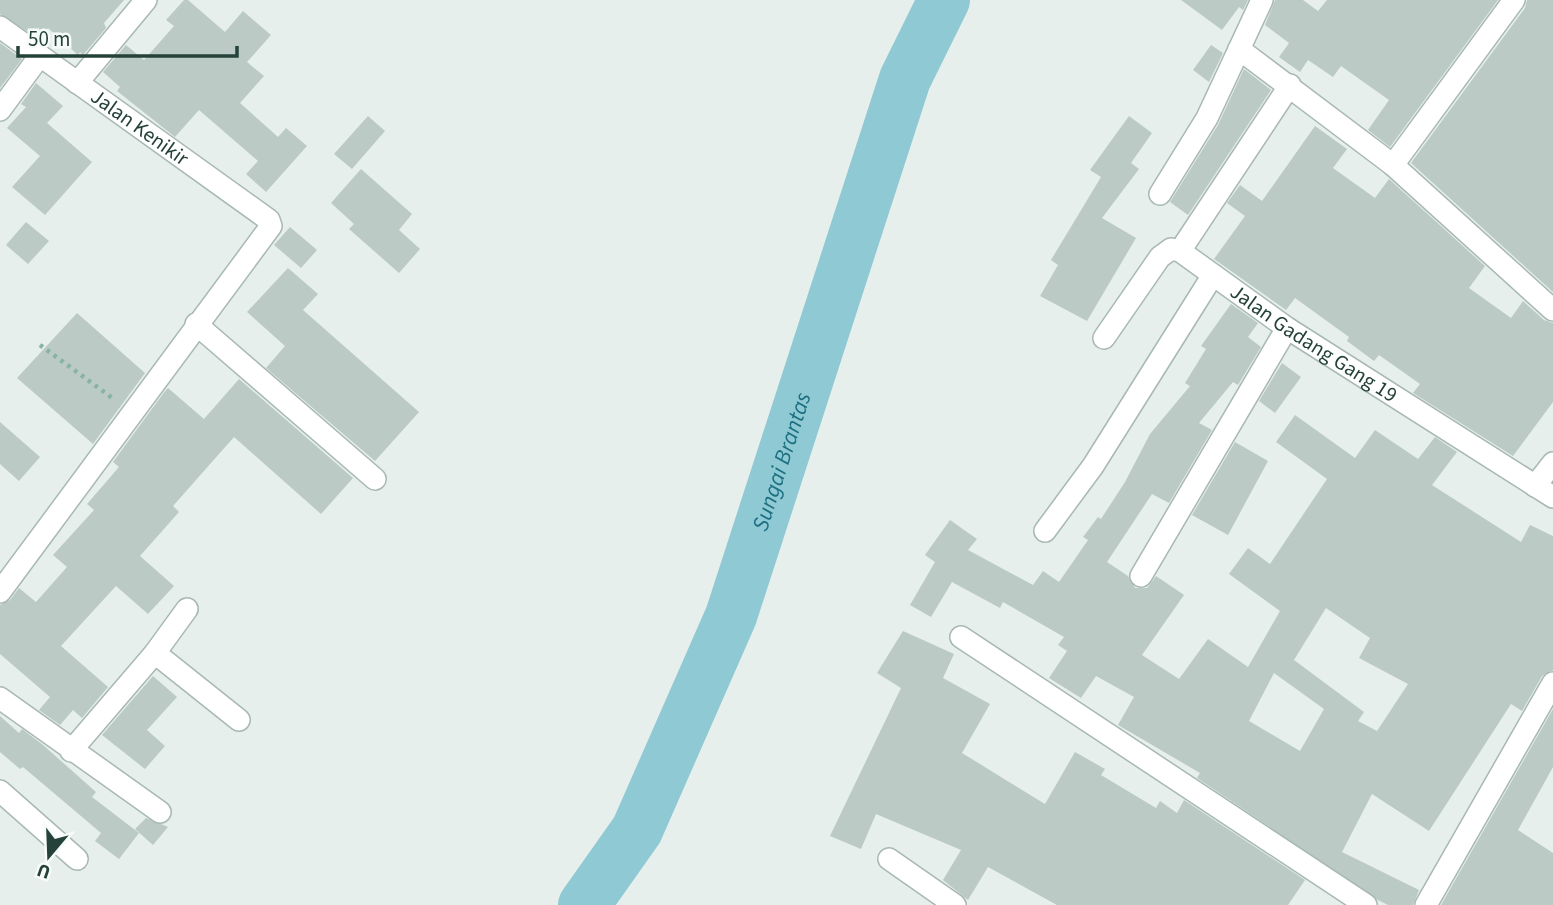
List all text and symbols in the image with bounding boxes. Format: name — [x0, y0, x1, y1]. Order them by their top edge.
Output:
scale bar — [18, 14, 236, 58]
text: 50 m — [28, 24, 70, 54]
street label: Jalan Kenikir — [85, 82, 196, 173]
street label: Jalan Gadang Gang 19 — [1224, 277, 1403, 410]
water label: Sungai Brantas — [743, 388, 819, 535]
north arrow — [14, 821, 84, 891]
text: U — [34, 856, 54, 885]

